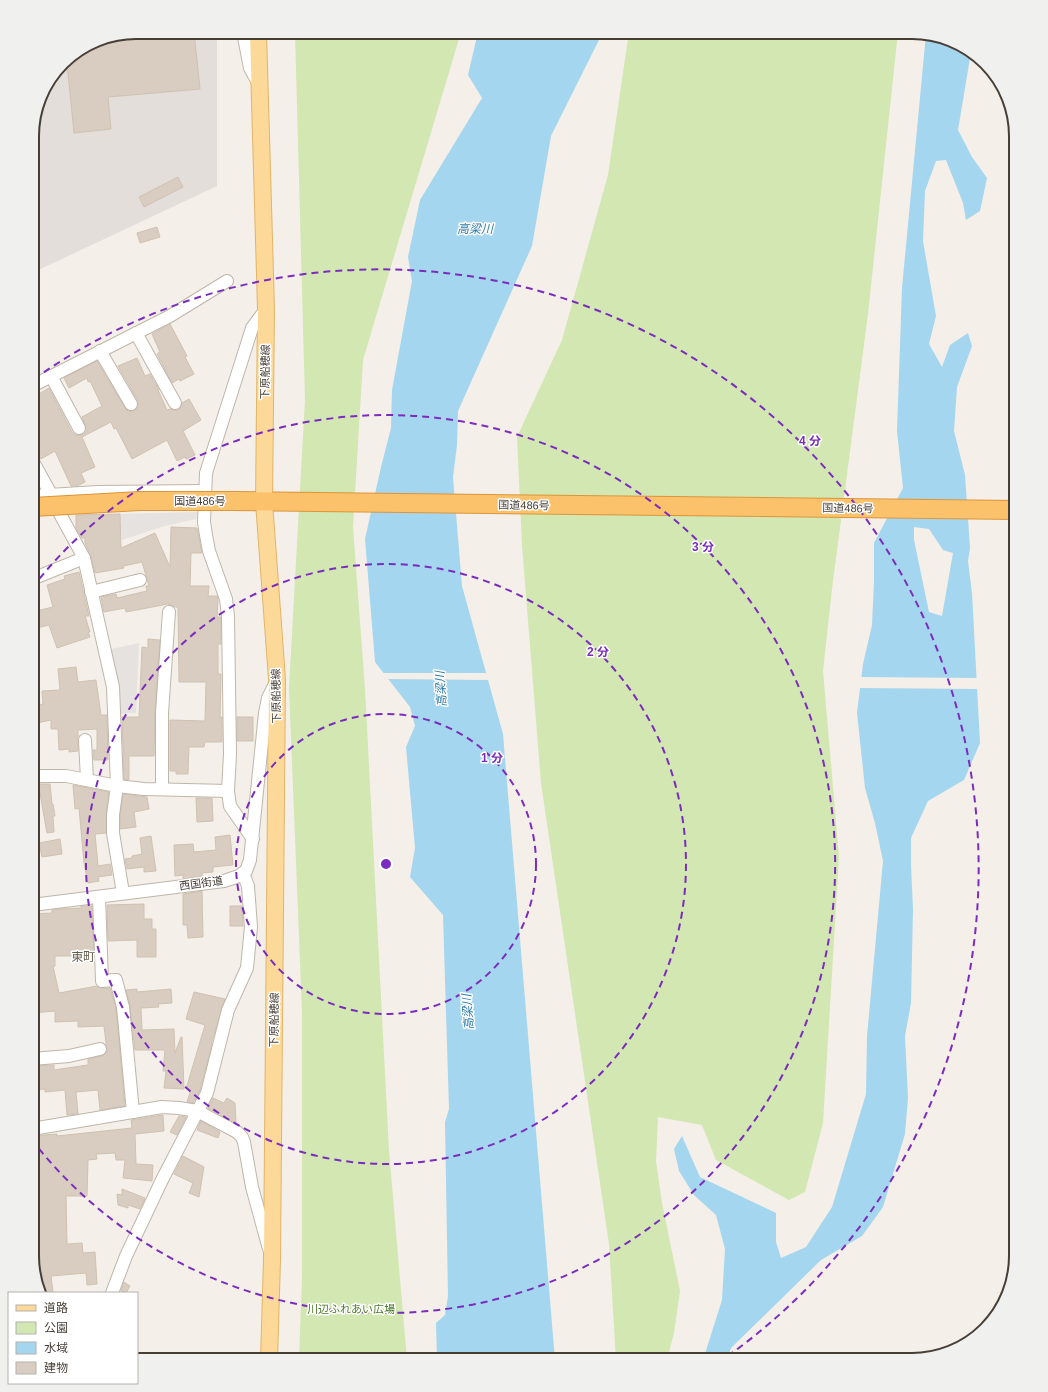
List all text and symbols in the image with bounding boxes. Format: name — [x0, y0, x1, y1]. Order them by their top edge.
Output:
water label: 高梁川 — [457, 222, 495, 236]
street label: 下原船穂線 — [259, 344, 271, 400]
text: 4 分 — [799, 434, 821, 448]
street label: 国道486号 — [174, 495, 226, 507]
street label: 国道486号 — [498, 499, 550, 511]
street label: 国道486号 — [822, 502, 874, 514]
text: 3 分 — [692, 540, 714, 554]
text: 2 分 — [587, 645, 609, 659]
street label: 下原船穂線 — [270, 668, 282, 724]
water label: 高梁川 — [433, 669, 449, 707]
text: 1 分 — [481, 751, 503, 765]
centre of rings — [379, 857, 393, 871]
street label: 西国街道 — [178, 874, 224, 892]
district label: 東町 — [71, 950, 95, 964]
water label: 高梁川 — [459, 991, 477, 1031]
street label: 下原船穂線 — [268, 992, 280, 1048]
legend — [8, 1292, 138, 1384]
text: 道路 — [44, 1301, 68, 1315]
park label: 川辺ふれあい広場 — [307, 1303, 395, 1315]
text: 公園 — [44, 1321, 68, 1335]
text: 水域 — [44, 1341, 68, 1355]
text: 建物 — [44, 1361, 68, 1375]

